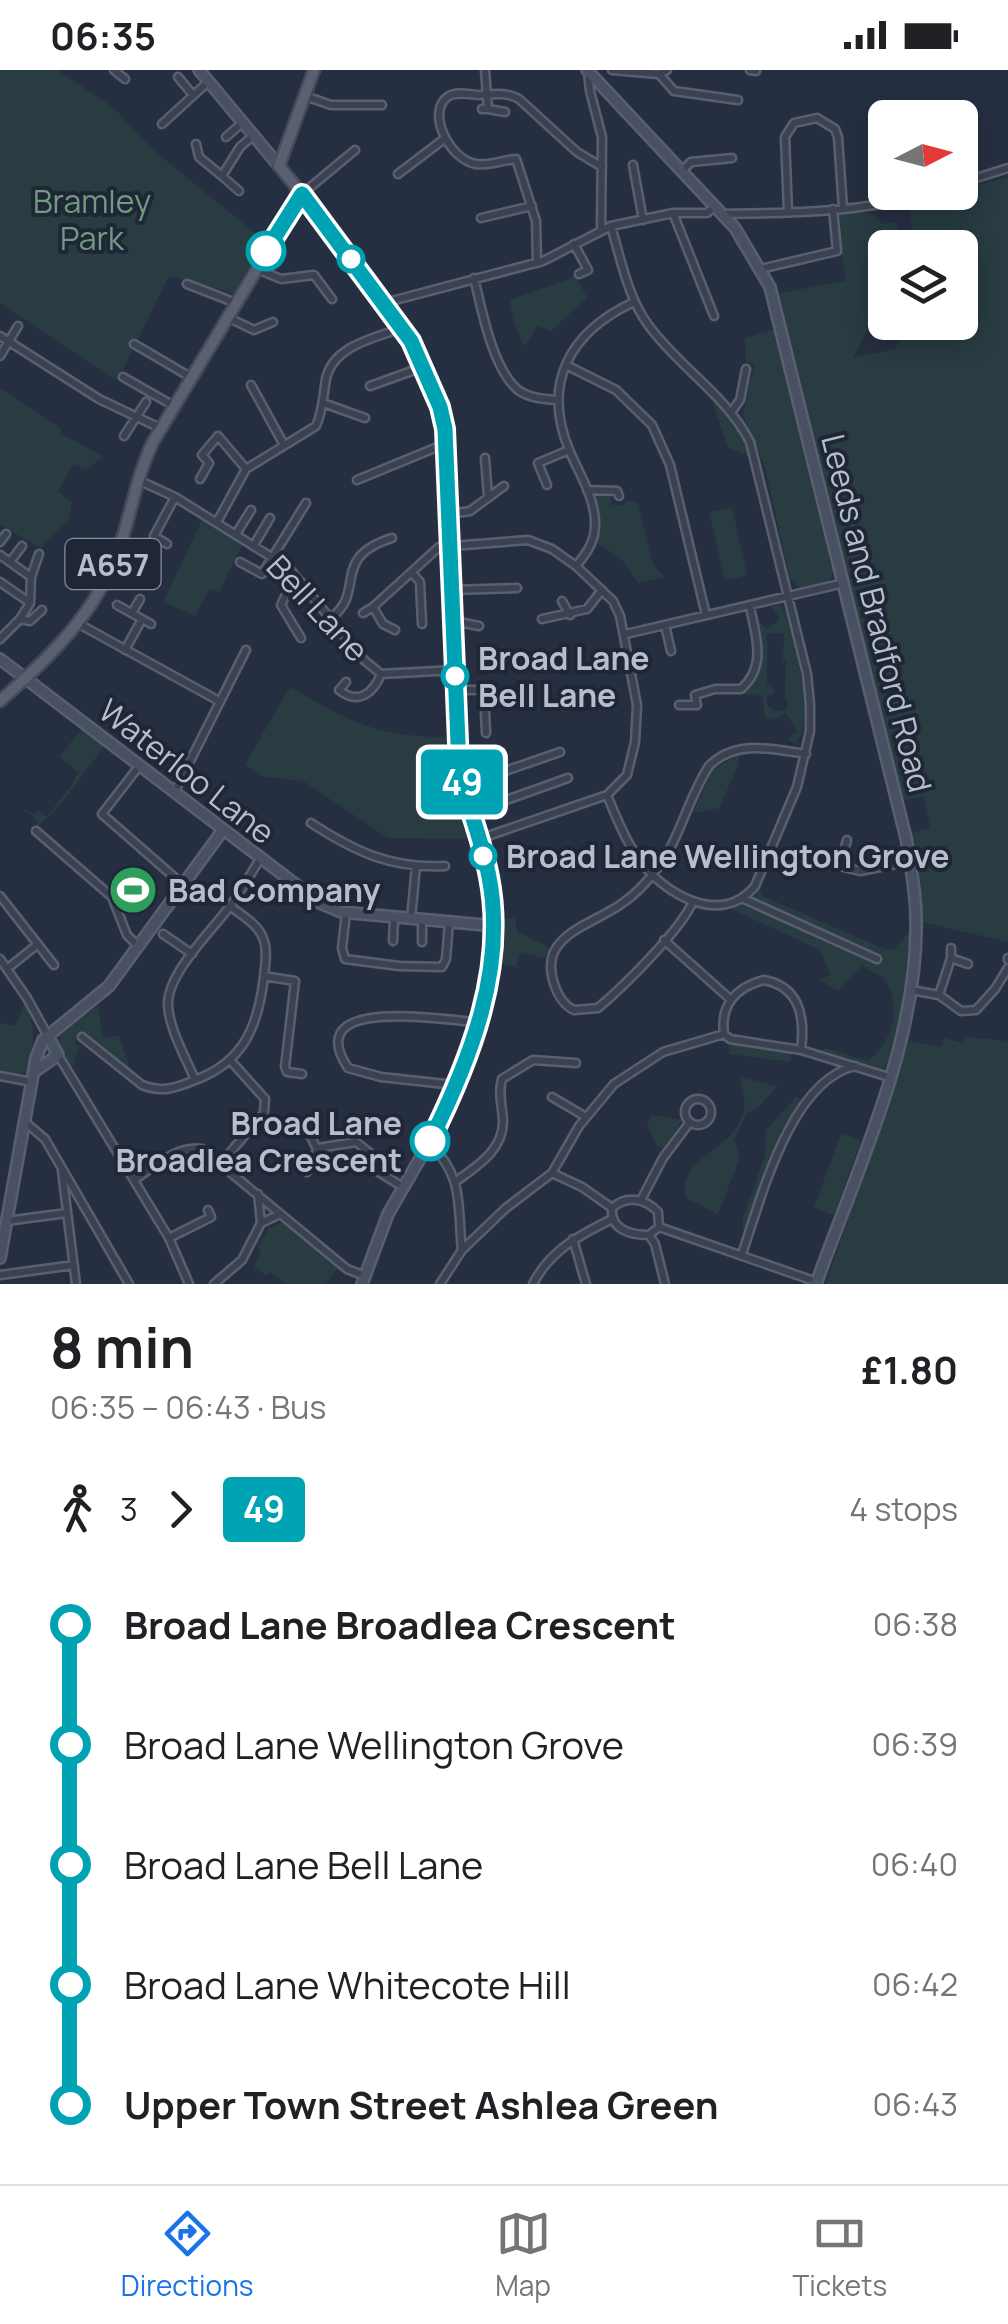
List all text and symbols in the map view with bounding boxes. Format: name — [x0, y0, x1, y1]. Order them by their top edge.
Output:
text: 06:35 — [50, 9, 156, 61]
north arrow — [868, 100, 978, 210]
map controls — [868, 100, 978, 340]
park label: Bramley Park — [33, 179, 151, 260]
button: layers — [868, 230, 978, 340]
unlabelled marker — [247, 232, 285, 270]
unlabelled marker — [338, 246, 364, 272]
street label: Leeds and Bradford Road — [811, 430, 943, 796]
road number: A657 — [66, 539, 160, 589]
street label: Bell Lane — [257, 545, 379, 671]
place label: Broad Lane Bell Lane — [478, 636, 650, 717]
marker: Broad Lane Bell Lane — [442, 663, 468, 689]
street label: Waterloo Lane — [90, 688, 284, 854]
line badge: 49 — [417, 750, 507, 814]
text: 49 — [441, 758, 483, 806]
place label: Broad Lane Wellington Grove — [506, 834, 950, 878]
marker: Broad Lane Wellington Grove — [470, 843, 496, 869]
sports icon: Bad Company — [107, 864, 159, 916]
place label: Bad Company — [168, 868, 380, 912]
place label: Broad Lane Broadlea Crescent — [115, 1101, 402, 1182]
marker: Broad Lane Broadlea Crescent — [411, 1122, 449, 1160]
text: 8 min — [50, 1309, 194, 1385]
text: £1.80 — [861, 1343, 958, 1395]
text: 06:35 – 06:43 · Bus — [50, 1385, 326, 1429]
icon: walk — [50, 1482, 105, 1537]
icon: forward — [153, 1482, 208, 1537]
text: 49 — [243, 1485, 285, 1533]
text: 3 — [120, 1487, 138, 1531]
text: 4 stops — [849, 1487, 958, 1531]
text: Broad Lane Broadlea Crescent — [124, 1598, 676, 1650]
text: 06:38 — [873, 1602, 958, 1646]
text: Broad Lane Wellington Grove — [124, 1718, 624, 1770]
text: 06:39 — [872, 1722, 958, 1766]
text: Broad Lane Bell Lane — [124, 1838, 483, 1890]
text: 06:40 — [871, 1842, 958, 1886]
text: Broad Lane Whitecote Hill — [124, 1958, 571, 2010]
text: 06:42 — [872, 1962, 958, 2006]
text: Upper Town Street Ashlea Green — [124, 2078, 718, 2130]
text: 06:43 — [872, 2082, 958, 2126]
tab: Directions — [121, 2206, 254, 2304]
tab: Map — [495, 2206, 551, 2304]
tab: Tickets — [793, 2206, 887, 2304]

